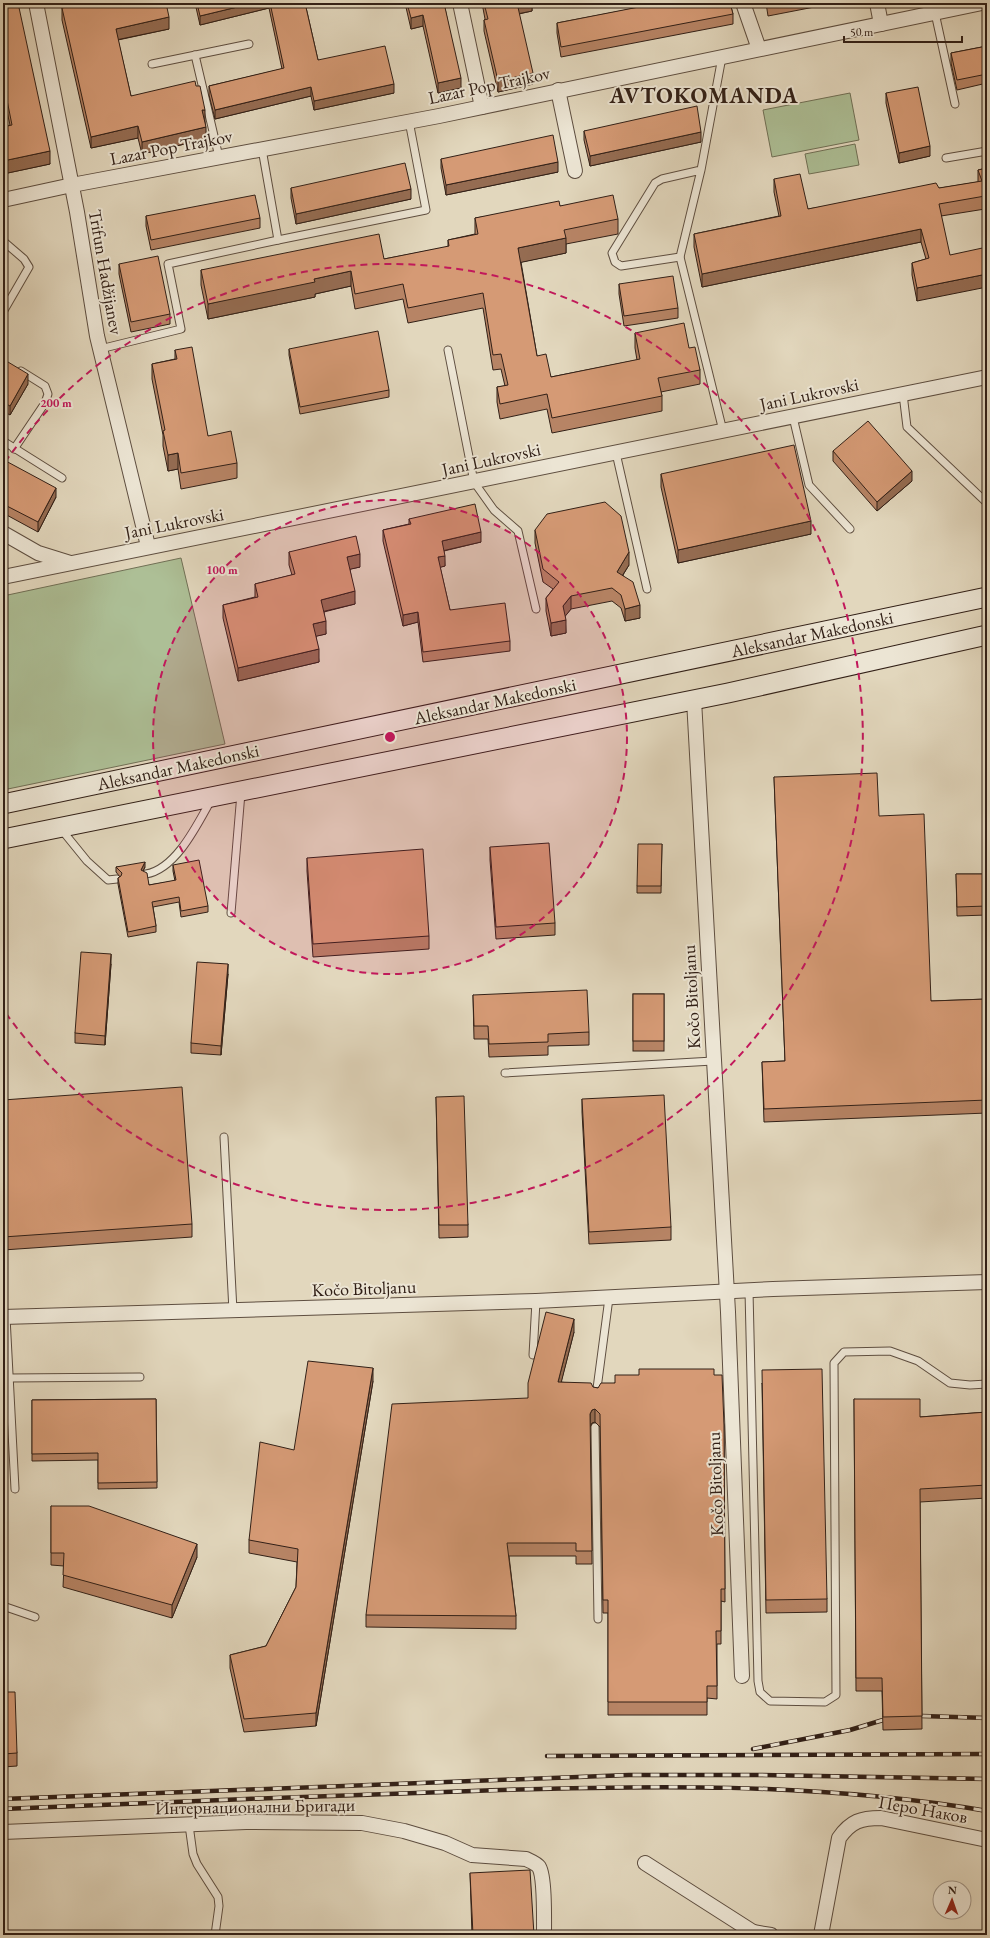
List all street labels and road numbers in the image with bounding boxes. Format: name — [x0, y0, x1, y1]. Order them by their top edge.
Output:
street label: Lazar Pop Trajkov — [426, 61, 552, 109]
street label: Lazar Pop Trajkov — [108, 124, 234, 170]
street label: Trifun Hadžijanev — [84, 208, 128, 337]
street label: Jani Lukrovski — [756, 372, 861, 416]
street label: Jani Lukrovski — [438, 437, 543, 481]
street label: Jani Lukrovski — [121, 502, 226, 544]
street label: Aleksandar Makedonski — [728, 605, 896, 663]
street label: Aleksandar Makedonski — [411, 672, 579, 730]
street label: Aleksandar Makedonski — [94, 738, 262, 796]
street label: Kočo Bitoljanu — [677, 944, 705, 1050]
street label: Kočo Bitoljanu — [311, 1275, 417, 1301]
street label: Kočo Bitoljanu — [702, 1431, 728, 1537]
street label: Перо Наков — [877, 1790, 970, 1828]
street label: Интернационални Бригади — [155, 1793, 356, 1819]

